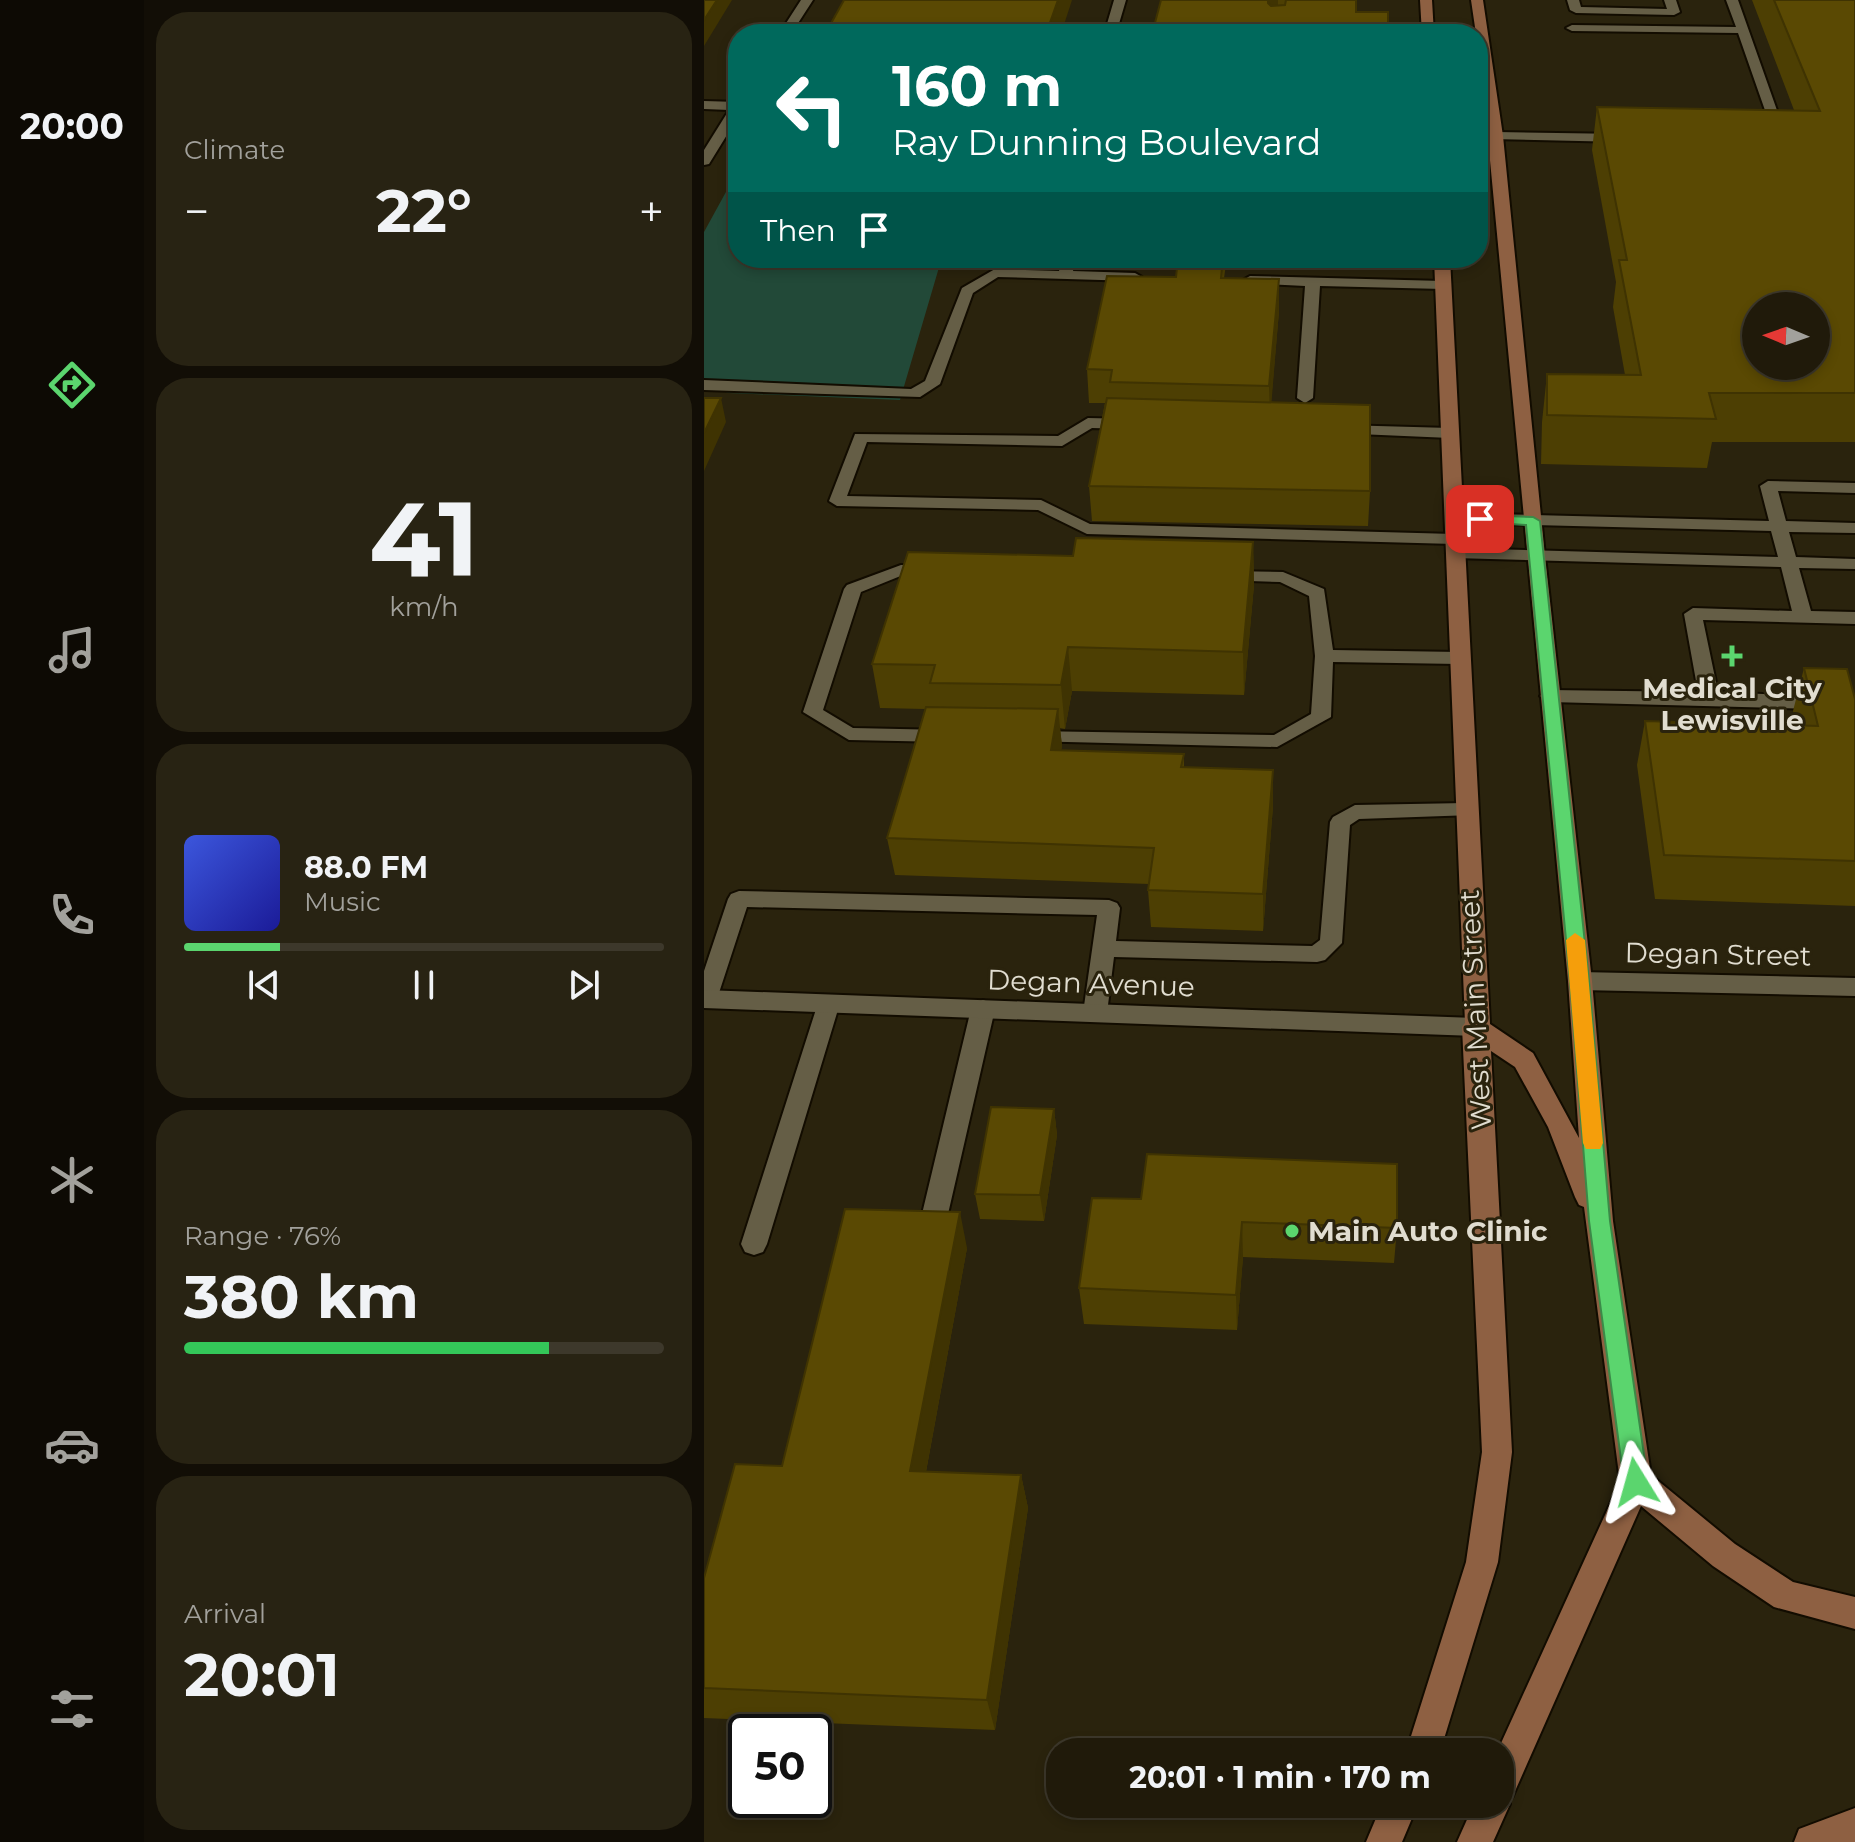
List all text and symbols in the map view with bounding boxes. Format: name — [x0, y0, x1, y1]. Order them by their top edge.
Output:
text: 160 m — [892, 52, 1062, 120]
icon: left — [760, 56, 864, 160]
text: 20:00 — [20, 104, 124, 148]
text: Ray Dunning Boulevard — [892, 120, 1321, 164]
text: Climate — [184, 134, 285, 166]
text: 22° — [376, 174, 472, 247]
text: − — [184, 184, 209, 238]
text: + — [639, 184, 664, 238]
icon: arrive — [852, 208, 896, 252]
text: Then — [760, 212, 836, 249]
north arrow — [1742, 292, 1830, 380]
map controls — [1742, 292, 1830, 380]
icon: directions — [44, 357, 100, 413]
text: 41 — [369, 475, 479, 602]
pin — [1446, 485, 1514, 553]
icon: arrive — [1458, 497, 1502, 541]
text: km/h — [389, 591, 459, 623]
icon: music — [44, 622, 100, 678]
marker: Medical City Lewisville — [1721, 645, 1743, 667]
place label: Medical City Lewisville — [1642, 671, 1822, 737]
text: 88.0 FM — [304, 849, 428, 886]
text: Music — [304, 886, 381, 918]
icon: phone — [44, 887, 100, 943]
street label: West Main Street — [1452, 889, 1498, 1131]
street label: Degan Street — [1624, 935, 1812, 973]
street label: Degan Avenue — [987, 962, 1195, 1004]
icon: previous — [242, 963, 286, 1007]
icon: pause — [402, 963, 446, 1007]
icon: next — [562, 963, 606, 1007]
icon: climate — [44, 1152, 100, 1208]
place label: Main Auto Clinic — [1308, 1214, 1548, 1248]
text: Range · 76% — [184, 1220, 341, 1252]
marker: Main Auto Clinic — [1283, 1222, 1301, 1240]
text: 380 km — [184, 1260, 419, 1333]
icon: car — [44, 1417, 100, 1473]
position arrow — [1594, 1440, 1678, 1524]
text: Arrival — [184, 1598, 266, 1630]
text: 20:01 — [184, 1638, 340, 1711]
icon: filters — [44, 1681, 100, 1737]
speed limit sign: 50 — [728, 1714, 832, 1818]
text: 20:01 · 1 min · 170 m — [1129, 1759, 1431, 1796]

